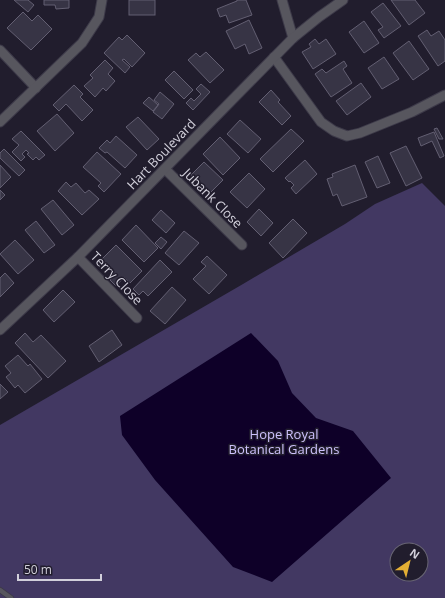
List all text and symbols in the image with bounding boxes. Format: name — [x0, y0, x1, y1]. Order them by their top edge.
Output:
street label: Hart Boulevard — [123, 115, 199, 193]
street label: Jubank Close — [178, 163, 247, 232]
street label: Terry Close — [87, 247, 147, 309]
park label: Hope Royal Botanical Gardens — [229, 425, 339, 458]
north arrow — [389, 542, 429, 582]
text: N — [407, 545, 423, 562]
scale bar — [18, 556, 101, 582]
text: 50 m — [24, 561, 52, 578]

